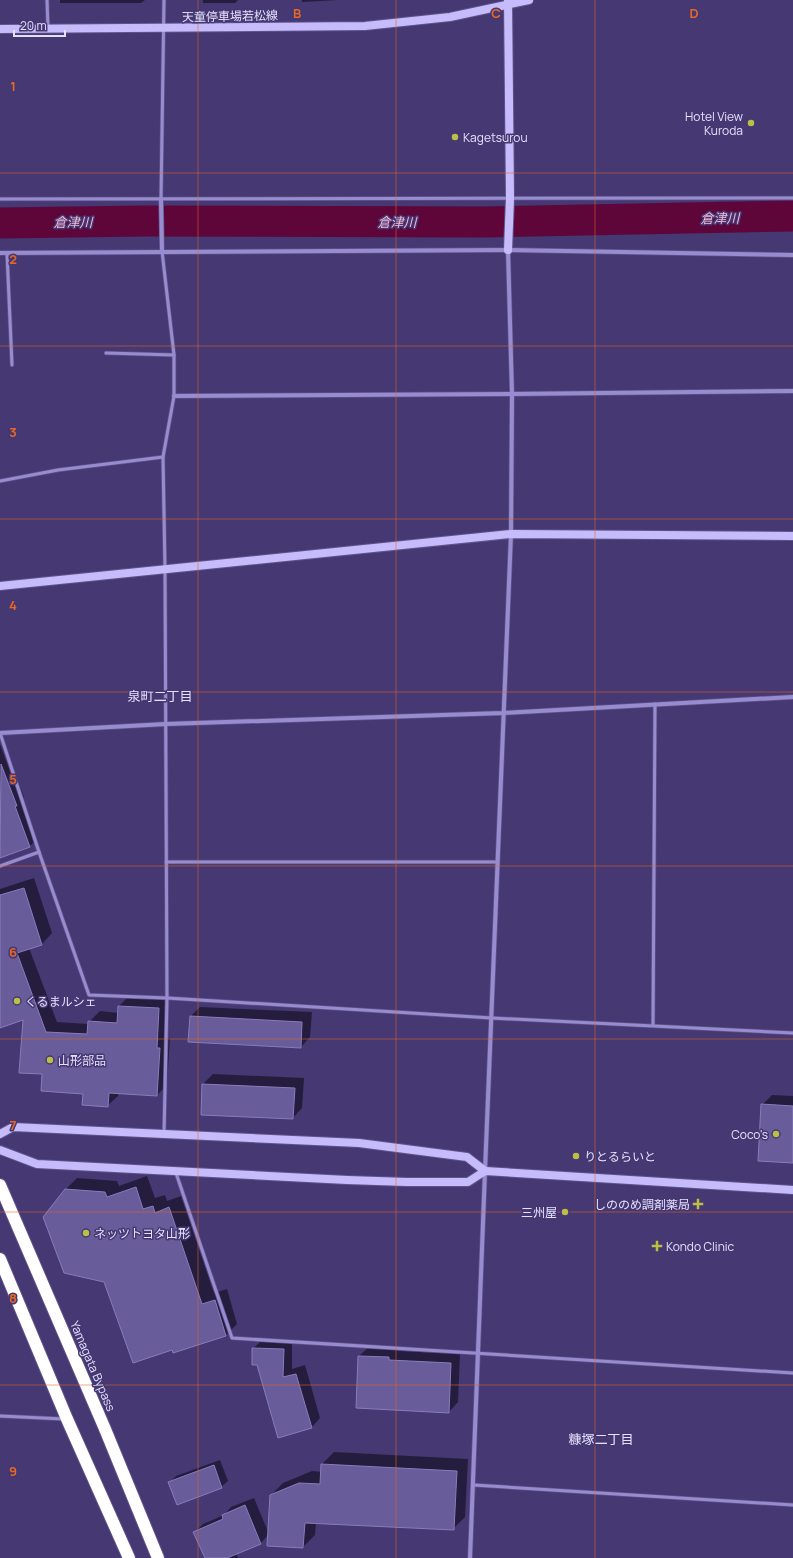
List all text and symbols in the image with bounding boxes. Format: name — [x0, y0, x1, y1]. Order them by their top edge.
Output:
text: B — [293, 4, 301, 22]
text: C — [491, 4, 501, 22]
text: D — [689, 4, 699, 22]
street label: 天童停車場若松線 — [182, 7, 278, 25]
scale bar — [14, 12, 65, 38]
text: 20 m — [20, 17, 47, 34]
text: 1 — [10, 77, 16, 95]
place label: Hotel View Kuroda — [685, 108, 743, 139]
marker: Hotel View Kuroda — [746, 118, 756, 128]
place label: Kagetsurou — [463, 129, 528, 146]
marker: Kagetsurou — [450, 132, 460, 142]
water label: 倉津川 — [700, 209, 742, 227]
water label: 倉津川 — [53, 213, 94, 231]
water label: 倉津川 — [377, 213, 418, 231]
text: 2 — [9, 250, 17, 268]
text: 3 — [9, 423, 17, 441]
text: 4 — [9, 596, 17, 614]
district label: 泉町二丁目 — [127, 687, 193, 705]
text: 5 — [9, 770, 17, 788]
text: 6 — [9, 943, 17, 961]
place label: くるまルシェ — [25, 993, 97, 1010]
marker: くるまルシェ — [12, 996, 22, 1006]
place label: 山形部品 — [58, 1052, 106, 1069]
marker: 山形部品 — [45, 1055, 55, 1065]
text: 7 — [10, 1116, 17, 1134]
place label: Coco's — [731, 1126, 768, 1143]
marker: Coco's — [771, 1129, 781, 1139]
place label: りとるらいと — [584, 1148, 656, 1165]
marker: りとるらいと — [571, 1151, 581, 1161]
place label: しののめ調剤薬局 — [594, 1196, 690, 1213]
marker: しののめ調剤薬局 — [693, 1199, 703, 1209]
place label: 三州屋 — [521, 1204, 557, 1221]
marker: 三州屋 — [560, 1207, 570, 1217]
place label: ネッツトヨタ山形 — [94, 1225, 190, 1242]
marker: ネッツトヨタ山形 — [81, 1228, 91, 1238]
place label: Kondo Clinic — [666, 1238, 735, 1255]
marker: Kondo Clinic — [651, 1240, 663, 1252]
text: 8 — [9, 1289, 17, 1307]
street label: Yamagata Bypass — [66, 1318, 120, 1414]
district label: 糠塚二丁目 — [568, 1430, 634, 1448]
text: 9 — [9, 1462, 17, 1480]

